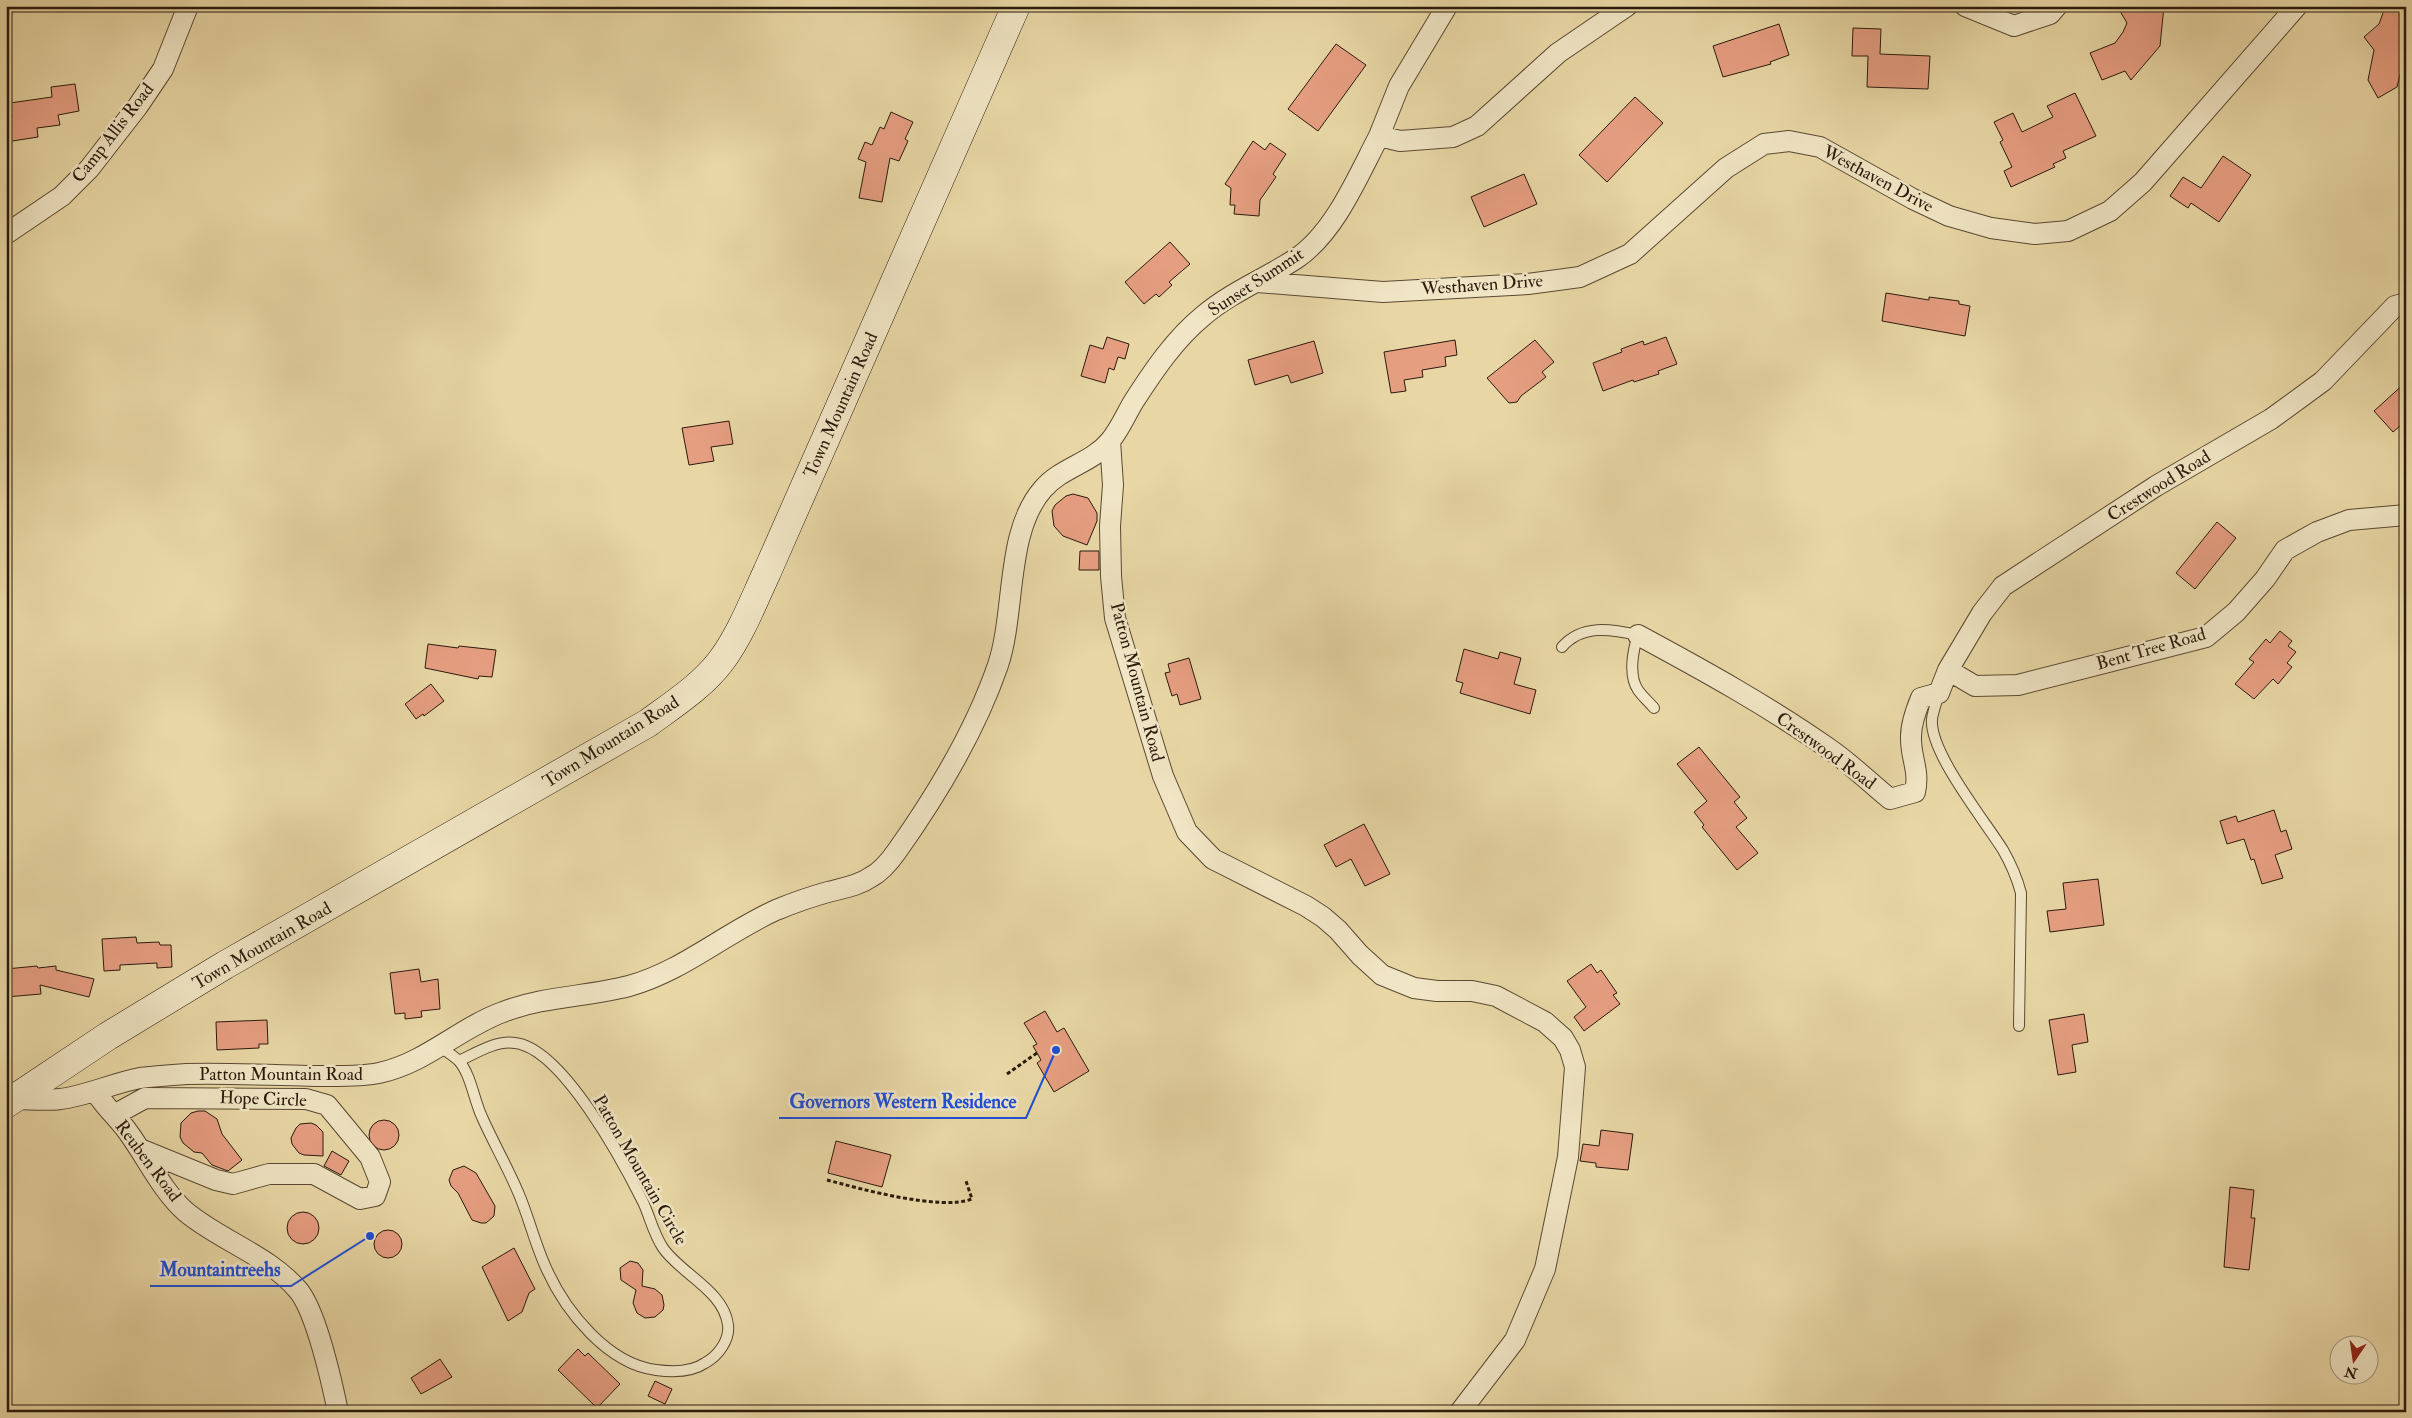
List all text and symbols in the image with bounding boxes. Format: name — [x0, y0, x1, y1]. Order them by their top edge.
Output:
street label: Camp Allis Road — [67, 78, 159, 187]
street label: Westhaven Drive — [1818, 140, 1938, 218]
street label: Sunset Summit — [1204, 242, 1308, 321]
street label: Westhaven Drive — [1419, 269, 1544, 301]
street label: Town Mountain Road — [799, 329, 883, 481]
street label: Crestwood Road — [2103, 445, 2215, 527]
street label: Patton Mountain Road — [1105, 600, 1169, 764]
street label: Bent Tree Road — [2094, 622, 2208, 676]
street label: Town Mountain Road — [538, 691, 684, 793]
street label: Crestwood Road — [1772, 707, 1881, 795]
street label: Town Mountain Road — [188, 897, 336, 995]
street label: Patton Mountain Road — [199, 1063, 363, 1086]
callout: Governors Western Residence — [779, 1084, 1026, 1118]
street label: Hope Circle — [219, 1086, 308, 1112]
text: Governors Western Residence — [789, 1090, 1017, 1114]
street label: Patton Mountain Circle — [588, 1091, 693, 1250]
street label: Reuben Road — [110, 1116, 186, 1207]
callout: Mountaintreehs — [150, 1252, 291, 1286]
text: Mountaintreehs — [159, 1258, 281, 1282]
north arrow — [2330, 1336, 2380, 1386]
text: N — [2343, 1362, 2360, 1382]

